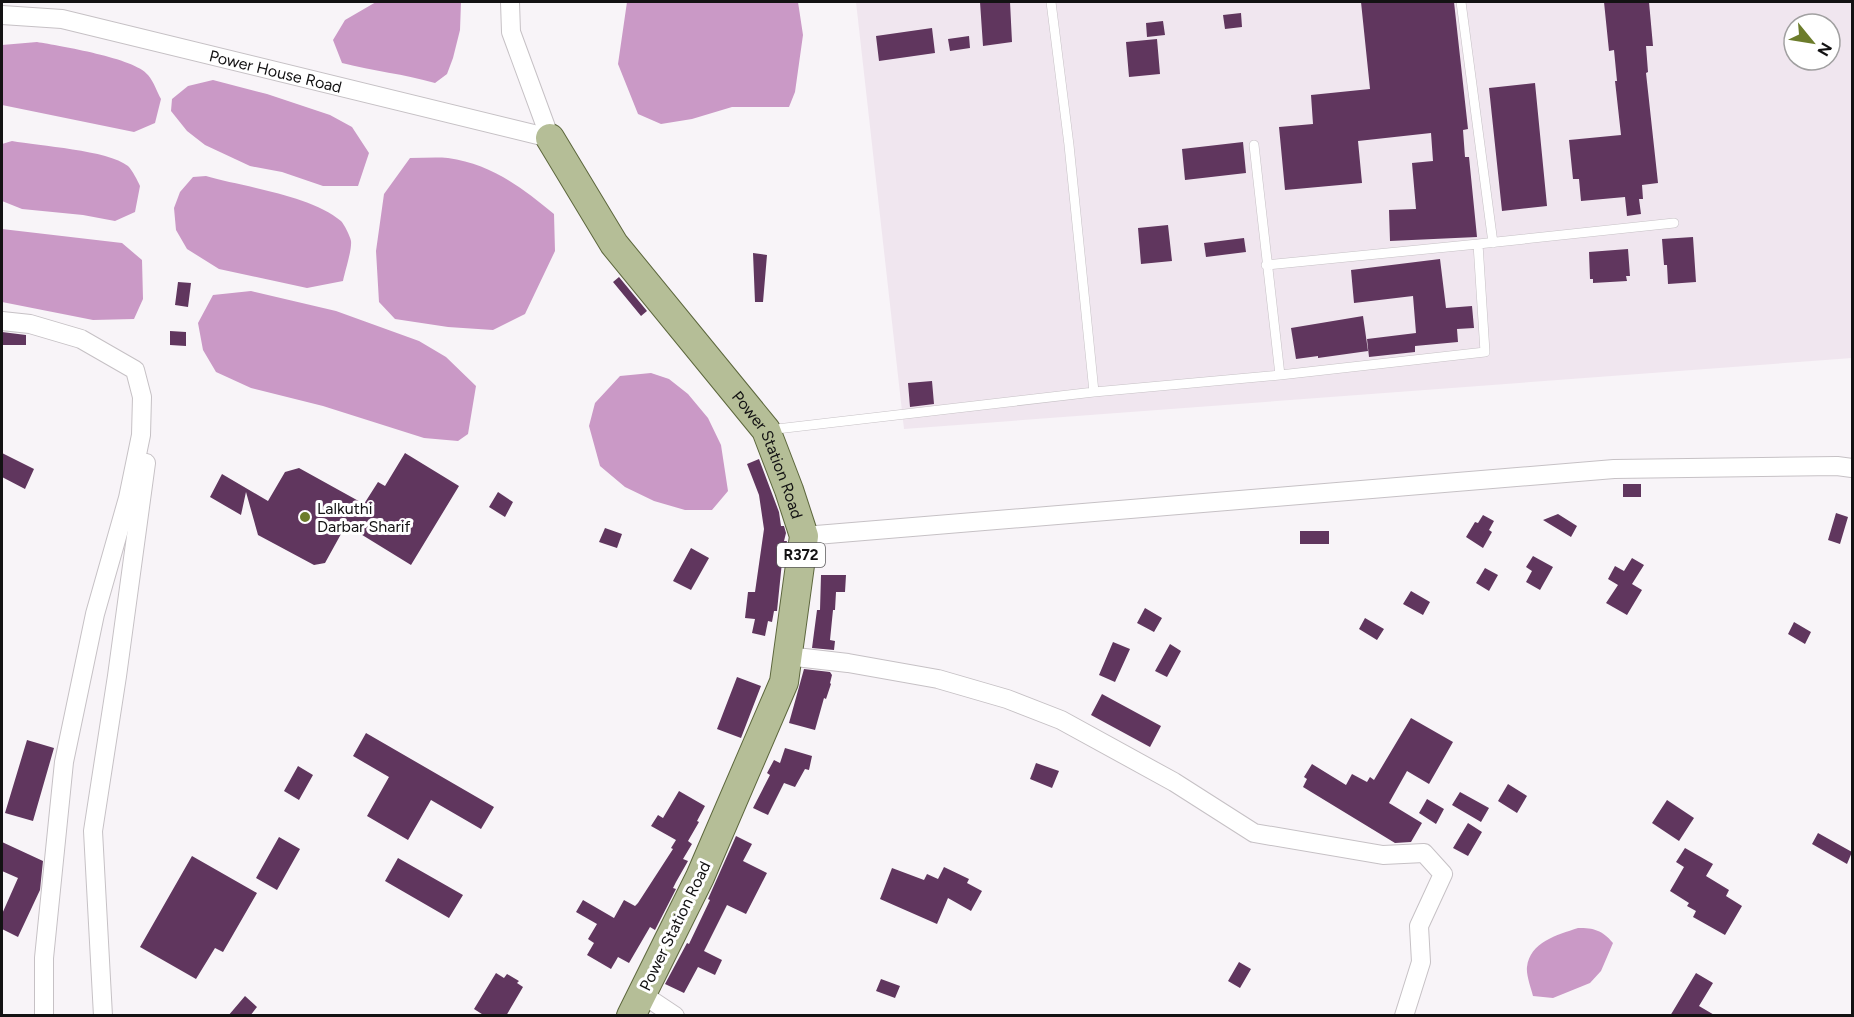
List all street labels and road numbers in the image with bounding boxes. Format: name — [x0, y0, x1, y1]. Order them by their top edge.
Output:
street label: Power House Road — [207, 46, 344, 96]
street label: Power Station Road — [728, 387, 807, 521]
road number: R372 — [777, 543, 825, 567]
street label: Power Station Road — [635, 858, 715, 994]

